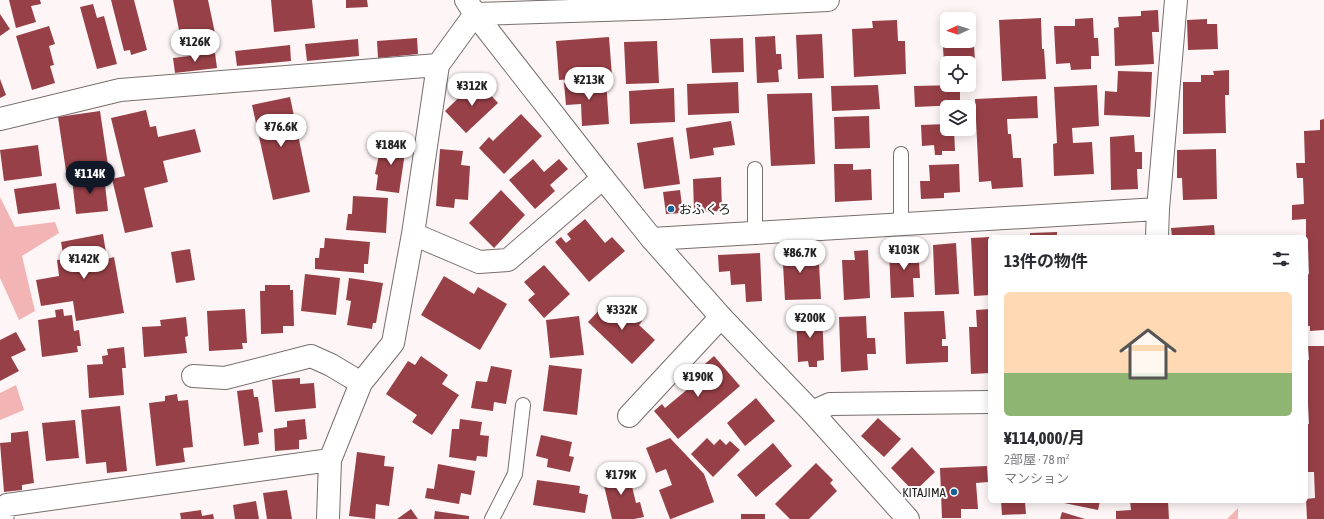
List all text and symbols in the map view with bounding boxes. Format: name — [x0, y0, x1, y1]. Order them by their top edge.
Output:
north arrow — [940, 12, 976, 48]
map controls — [940, 12, 976, 136]
pin: ¥126K — [167, 29, 223, 63]
text: ¥126K — [180, 34, 210, 49]
button: locate — [940, 56, 976, 92]
pin: ¥213K — [561, 67, 617, 101]
text: ¥213K — [574, 72, 604, 87]
pin: ¥312K — [444, 73, 500, 107]
text: ¥312K — [457, 78, 487, 93]
button: layers — [940, 100, 976, 136]
pin: ¥76.6K — [248, 114, 314, 148]
text: ¥76.6K — [265, 119, 297, 134]
pin: ¥184K — [363, 132, 419, 166]
text: ¥184K — [376, 137, 406, 152]
pin: ¥114K — [62, 161, 118, 195]
text: ¥114K — [75, 166, 105, 181]
place label: おふくろ — [679, 202, 731, 217]
marker: おふくろ — [666, 204, 676, 214]
pin: ¥103K — [876, 237, 932, 271]
pin: ¥86.7K — [767, 240, 833, 274]
text: ¥103K — [889, 242, 919, 257]
text: ¥86.7K — [784, 245, 816, 260]
pin: ¥142K — [56, 246, 112, 280]
icon: filters — [1270, 248, 1292, 270]
text: ¥142K — [69, 251, 99, 266]
text: 13件の物件 — [1004, 251, 1088, 271]
pin: ¥332K — [594, 297, 650, 331]
text: ¥332K — [607, 302, 637, 317]
pin: ¥200K — [782, 305, 838, 339]
text: ¥200K — [795, 310, 825, 325]
icon: home — [1112, 318, 1184, 390]
pin: ¥190K — [670, 364, 726, 398]
text: ¥190K — [683, 369, 713, 384]
text: ¥114,000/月 — [1004, 428, 1085, 448]
text: 2部屋 · 78 m² — [1004, 452, 1069, 467]
pin: ¥179K — [593, 462, 649, 496]
text: ¥179K — [606, 467, 636, 482]
text: マンション — [1004, 471, 1069, 486]
place label: KITAJIMA — [902, 485, 947, 500]
marker: KITAJIMA — [949, 487, 959, 497]

